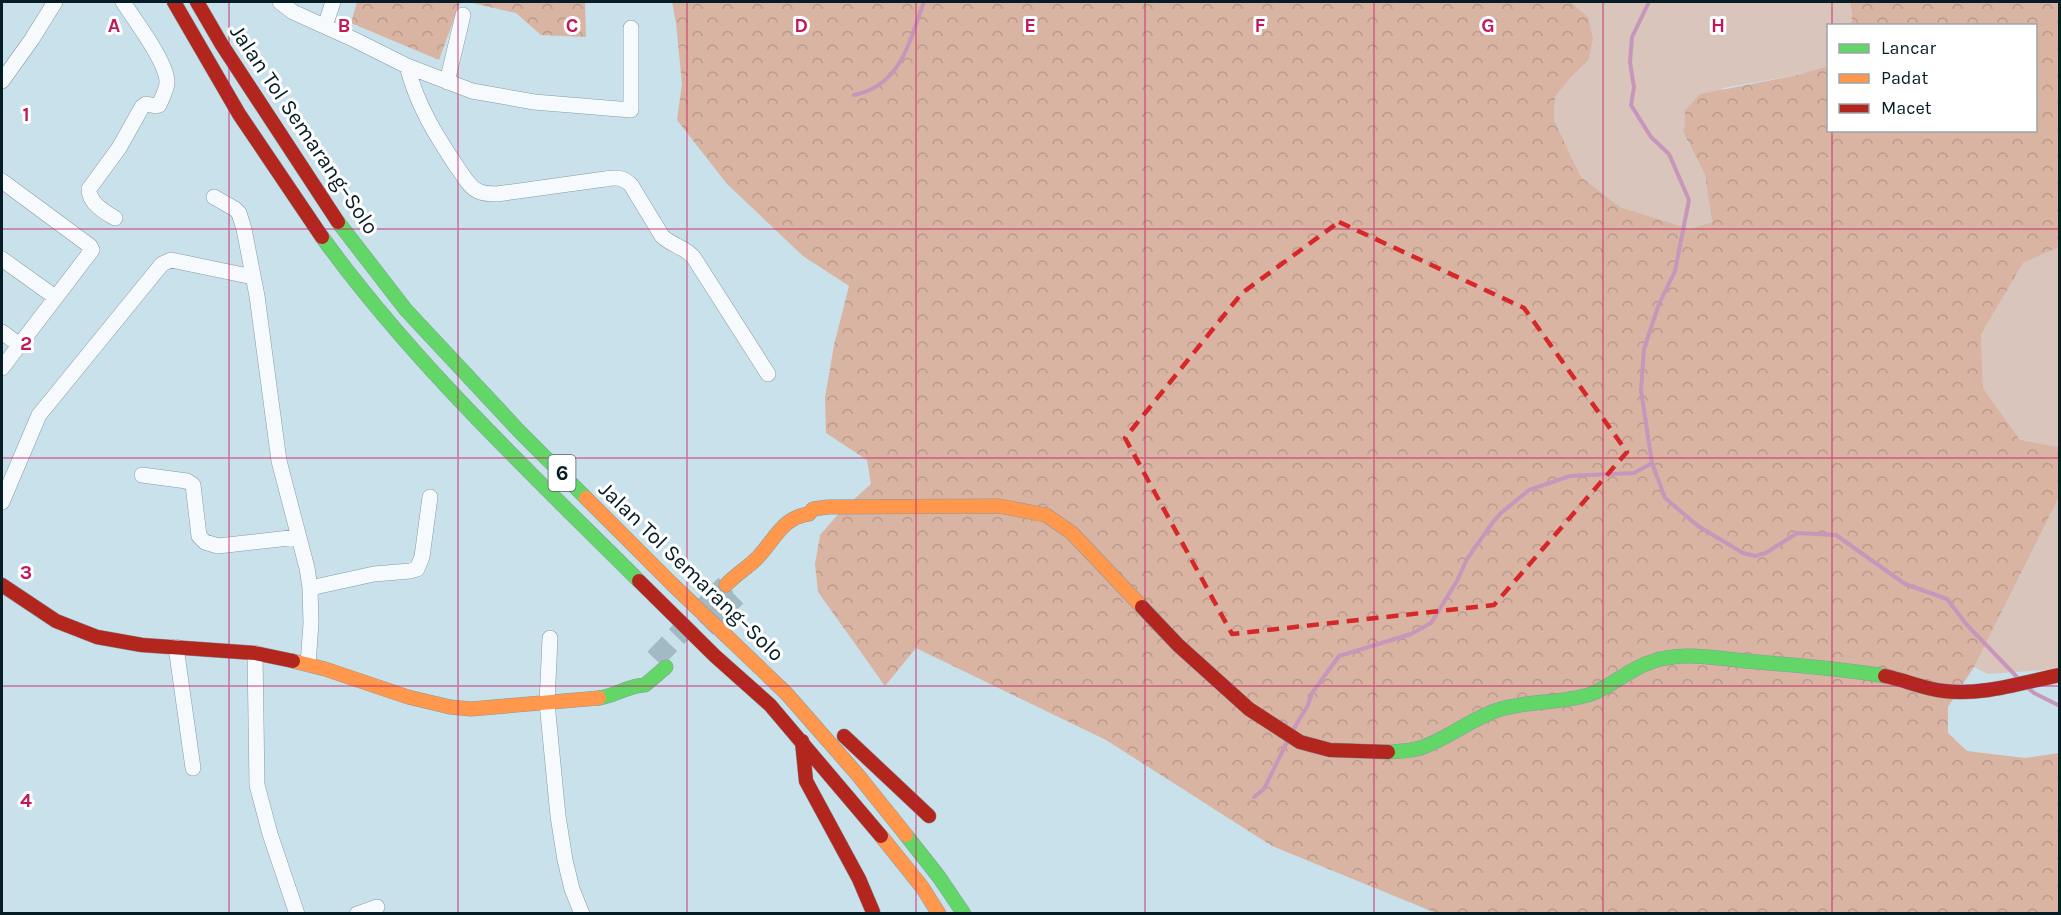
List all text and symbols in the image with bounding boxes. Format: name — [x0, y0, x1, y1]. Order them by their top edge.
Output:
text: A — [108, 14, 121, 37]
text: B — [338, 14, 350, 37]
text: C — [566, 14, 578, 37]
text: D — [794, 14, 808, 37]
text: E — [1024, 14, 1036, 37]
text: F — [1255, 14, 1266, 37]
text: G — [1481, 14, 1495, 37]
text: H — [1711, 14, 1725, 37]
street label: Jalan Tol Semarang–Solo — [224, 20, 384, 239]
legend — [1827, 24, 2037, 132]
text: Lancar — [1881, 37, 1936, 59]
text: Padat — [1881, 67, 1928, 89]
text: Macet — [1881, 97, 1932, 119]
text: 1 — [22, 103, 30, 126]
text: 2 — [20, 332, 32, 355]
road number: 6 — [548, 455, 576, 491]
street label: Jalan Tol Semarang–Solo — [593, 476, 789, 667]
text: 3 — [20, 561, 32, 584]
text: 4 — [20, 789, 32, 812]

